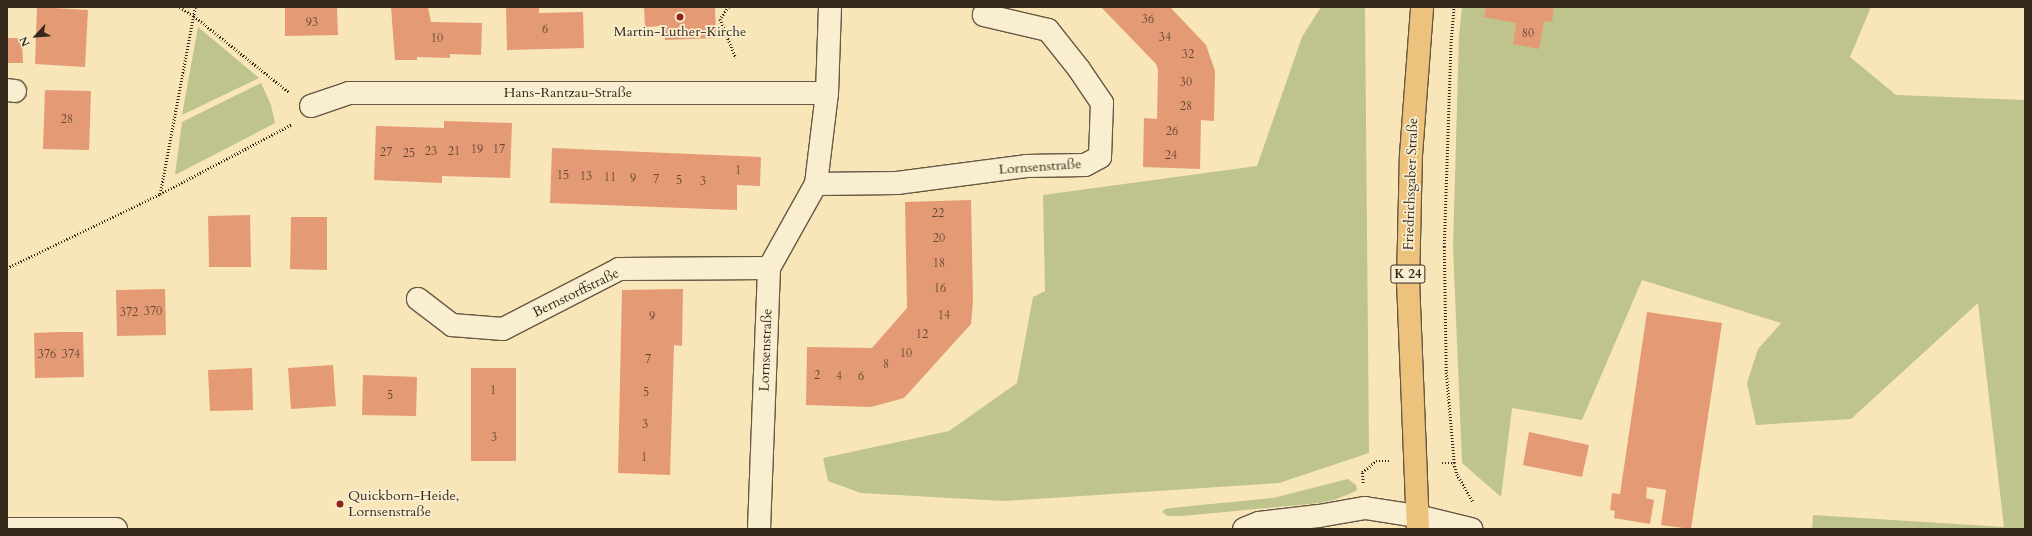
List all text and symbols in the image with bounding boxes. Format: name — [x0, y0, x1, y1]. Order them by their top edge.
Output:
marker: Martin-Luther-Kirche — [675, 12, 685, 22]
house number: 36 — [1142, 13, 1154, 27]
north arrow — [16, 16, 56, 56]
house number: 93 — [306, 16, 318, 30]
house number: 6 — [542, 23, 548, 37]
place label: Martin-Luther-Kirche — [614, 24, 746, 40]
house number: 80 — [1522, 27, 1534, 41]
house number: 34 — [1159, 31, 1171, 45]
house number: 10 — [431, 32, 443, 46]
text: N — [16, 34, 34, 49]
house number: 32 — [1182, 48, 1194, 62]
house number: 30 — [1180, 76, 1192, 90]
street label: Hans-Rantzau-Straße — [504, 85, 632, 101]
house number: 28 — [1180, 100, 1192, 114]
house number: 28 — [61, 113, 73, 127]
street label: Friedrichsgaber Straße — [1400, 117, 1422, 251]
house number: 26 — [1166, 125, 1178, 139]
house number: 19 — [471, 143, 483, 157]
house number: 17 — [493, 143, 505, 157]
house number: 23 — [425, 145, 437, 159]
house number: 21 — [448, 145, 460, 159]
house number: 27 — [380, 146, 392, 160]
house number: 25 — [403, 147, 415, 161]
house number: 24 — [1165, 149, 1177, 163]
street label: Lornsenstraße — [998, 156, 1082, 178]
house number: 1 — [735, 164, 741, 178]
house number: 15 — [557, 169, 569, 183]
house number: 13 — [580, 170, 592, 184]
house number: 11 — [604, 171, 616, 185]
house number: 9 — [630, 172, 636, 186]
house number: 7 — [653, 173, 659, 187]
house number: 5 — [676, 174, 682, 188]
house number: 3 — [700, 175, 706, 189]
house number: 22 — [932, 207, 944, 221]
house number: 20 — [933, 232, 945, 246]
house number: 18 — [933, 257, 945, 271]
road number: K 24 — [1390, 263, 1426, 285]
street label: Bernstorffstraße — [530, 265, 622, 321]
house number: 16 — [934, 282, 946, 296]
house number: 370 — [144, 305, 162, 319]
house number: 372 — [120, 306, 138, 320]
street label: Lornsenstraße — [756, 308, 776, 392]
house number: 14 — [938, 309, 950, 323]
house number: 9 — [649, 310, 655, 324]
house number: 12 — [916, 328, 928, 342]
house number: 10 — [900, 347, 912, 361]
house number: 376 — [38, 348, 56, 362]
house number: 374 — [62, 348, 80, 362]
house number: 7 — [645, 353, 651, 367]
house number: 8 — [883, 358, 889, 372]
house number: 2 — [814, 369, 820, 383]
house number: 4 — [836, 370, 842, 384]
house number: 6 — [858, 370, 864, 384]
house number: 1 — [490, 384, 496, 398]
house number: 5 — [643, 386, 649, 400]
house number: 5 — [387, 389, 393, 403]
house number: 3 — [642, 418, 648, 432]
house number: 3 — [491, 431, 497, 445]
house number: 1 — [641, 451, 647, 465]
place label: Quickborn-Heide, Lornsenstraße — [348, 488, 459, 520]
marker: Quickborn-Heide, Lornsenstraße — [335, 499, 345, 509]

